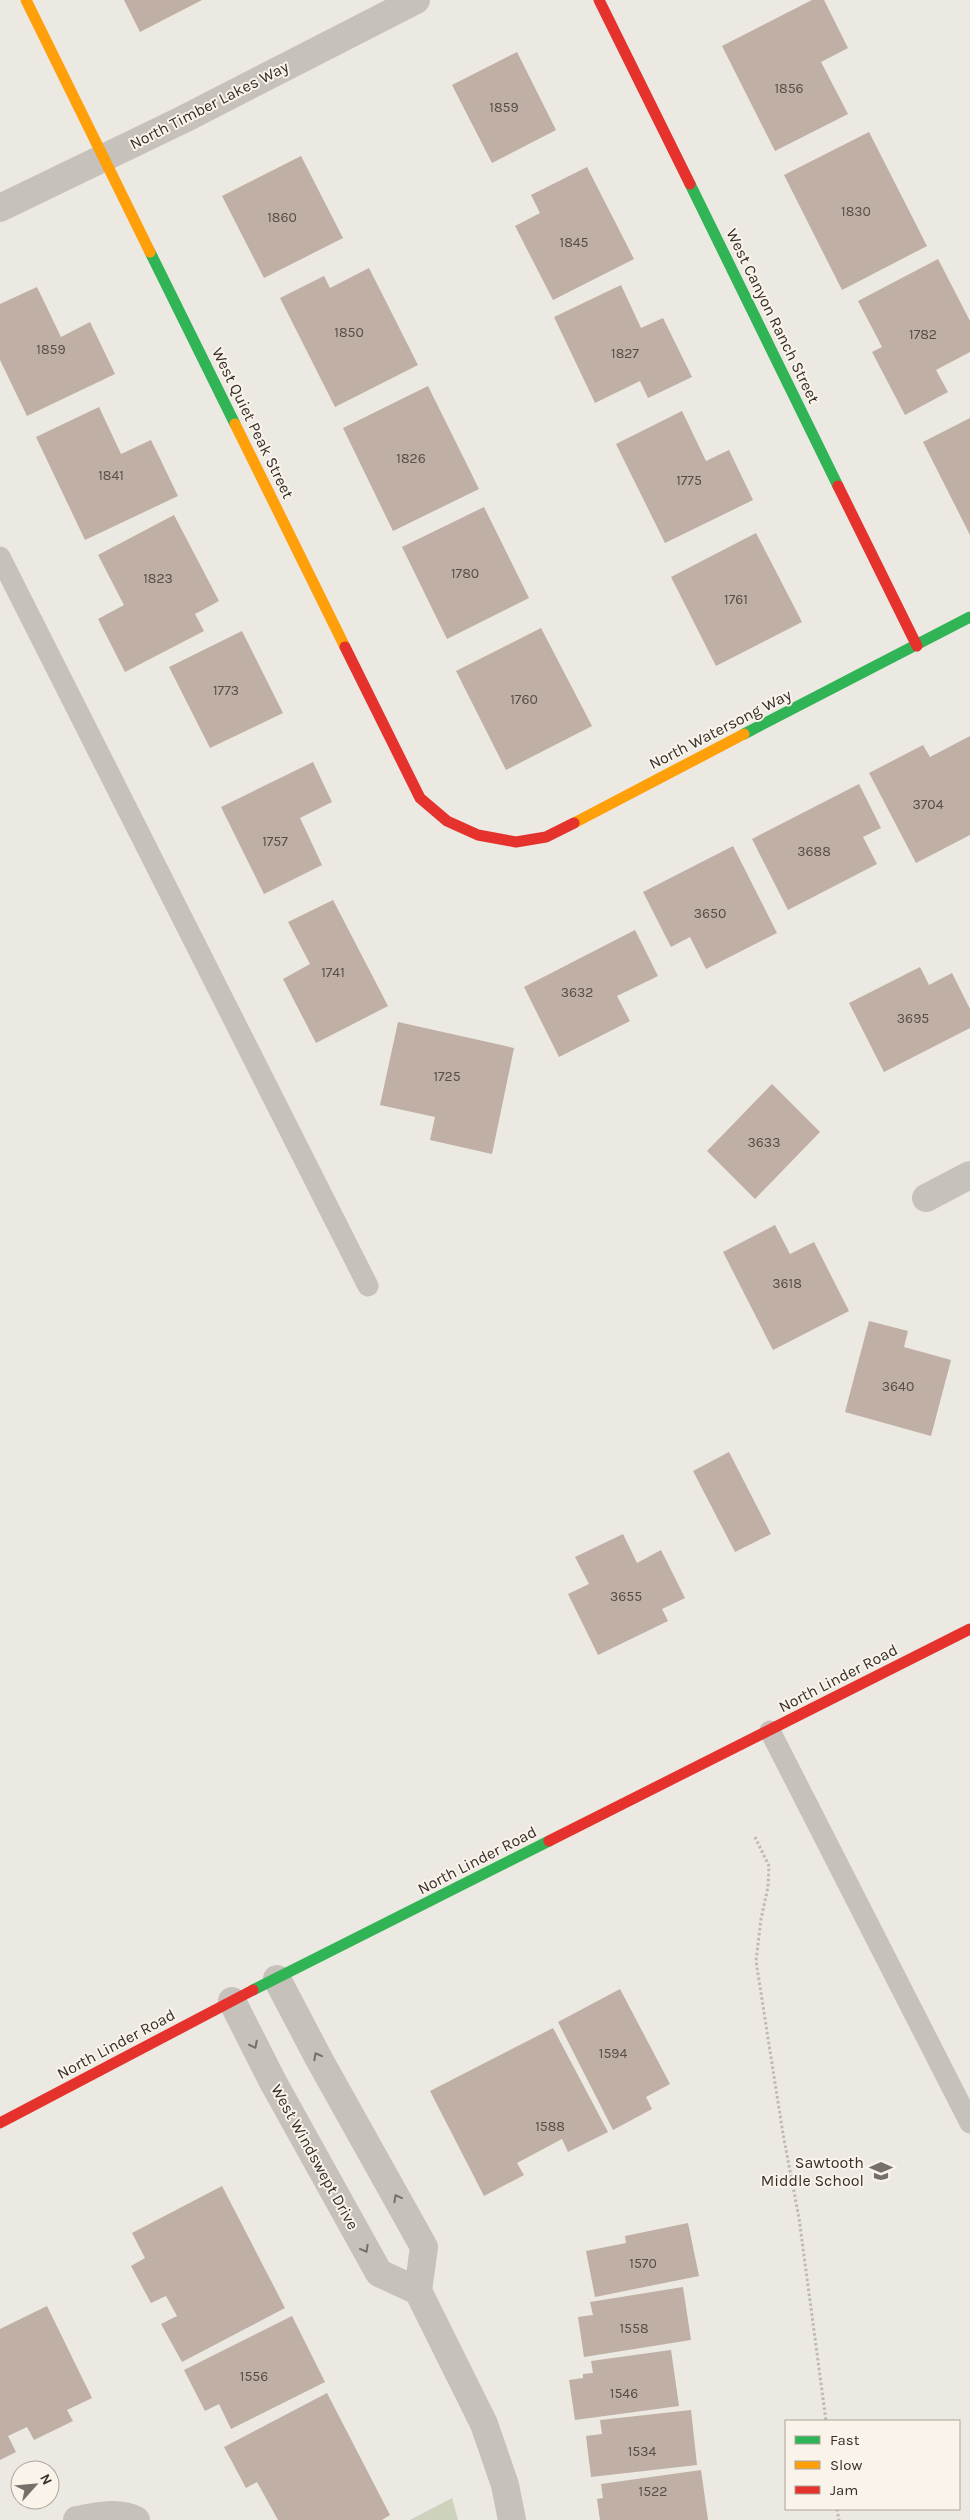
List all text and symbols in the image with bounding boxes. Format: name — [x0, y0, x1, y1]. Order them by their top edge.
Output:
street label: North Timber Lakes Way — [126, 56, 292, 153]
house number: 1856 — [774, 80, 804, 97]
house number: 1859 — [489, 99, 519, 116]
house number: 1830 — [841, 203, 871, 220]
house number: 1860 — [267, 209, 297, 226]
street label: West Canyon Ranch Street — [722, 226, 824, 406]
house number: 1845 — [560, 234, 589, 251]
house number: 1850 — [334, 324, 364, 341]
house number: 1782 — [909, 326, 937, 343]
house number: 1859 — [36, 341, 66, 358]
street label: West Quiet Peak Street — [208, 344, 298, 502]
house number: 1827 — [611, 345, 639, 362]
house number: 1826 — [396, 450, 426, 467]
house number: 1841 — [98, 467, 124, 484]
house number: 1775 — [676, 472, 702, 489]
house number: 1780 — [451, 565, 479, 582]
house number: 1823 — [143, 570, 173, 587]
house number: 1761 — [724, 591, 748, 608]
house number: 1773 — [213, 682, 239, 699]
street label: North Watersong Way — [646, 685, 795, 773]
house number: 1760 — [510, 691, 538, 708]
house number: 3704 — [913, 796, 944, 813]
house number: 1757 — [262, 833, 288, 850]
house number: 3688 — [797, 843, 831, 860]
house number: 3650 — [694, 905, 726, 922]
house number: 1741 — [321, 964, 345, 981]
house number: 3632 — [561, 984, 593, 1001]
house number: 3695 — [897, 1010, 929, 1027]
house number: 1725 — [433, 1068, 461, 1085]
house number: 3633 — [748, 1134, 780, 1151]
house number: 3618 — [772, 1275, 802, 1292]
house number: 3640 — [882, 1378, 914, 1395]
house number: 3655 — [610, 1588, 642, 1605]
street label: North Linder Road — [775, 1640, 901, 1716]
street label: North Linder Road — [414, 1822, 540, 1898]
street label: North Linder Road — [54, 2005, 178, 2083]
one-way arrow — [248, 2039, 258, 2048]
house number: 1594 — [599, 2045, 627, 2062]
one-way arrow — [314, 2052, 324, 2061]
street label: West Windswept Drive — [267, 2081, 363, 2233]
house number: 1588 — [535, 2118, 565, 2135]
place label: Sawtooth Middle School — [761, 2153, 864, 2190]
school or university icon: Sawtooth Middle School — [868, 2158, 894, 2184]
one-way arrow — [393, 2194, 403, 2203]
one-way arrow — [359, 2243, 369, 2252]
house number: 1570 — [629, 2255, 657, 2272]
house number: 1558 — [619, 2320, 649, 2337]
house number: 1556 — [240, 2368, 268, 2385]
house number: 1546 — [610, 2385, 638, 2402]
legend — [785, 2420, 960, 2510]
text: Fast — [830, 2431, 860, 2449]
house number: 1534 — [628, 2443, 656, 2460]
text: Slow — [830, 2456, 862, 2474]
north arrow — [10, 2460, 60, 2510]
text: N — [36, 2471, 56, 2488]
text: Jam — [830, 2481, 858, 2499]
house number: 1522 — [639, 2483, 667, 2500]

